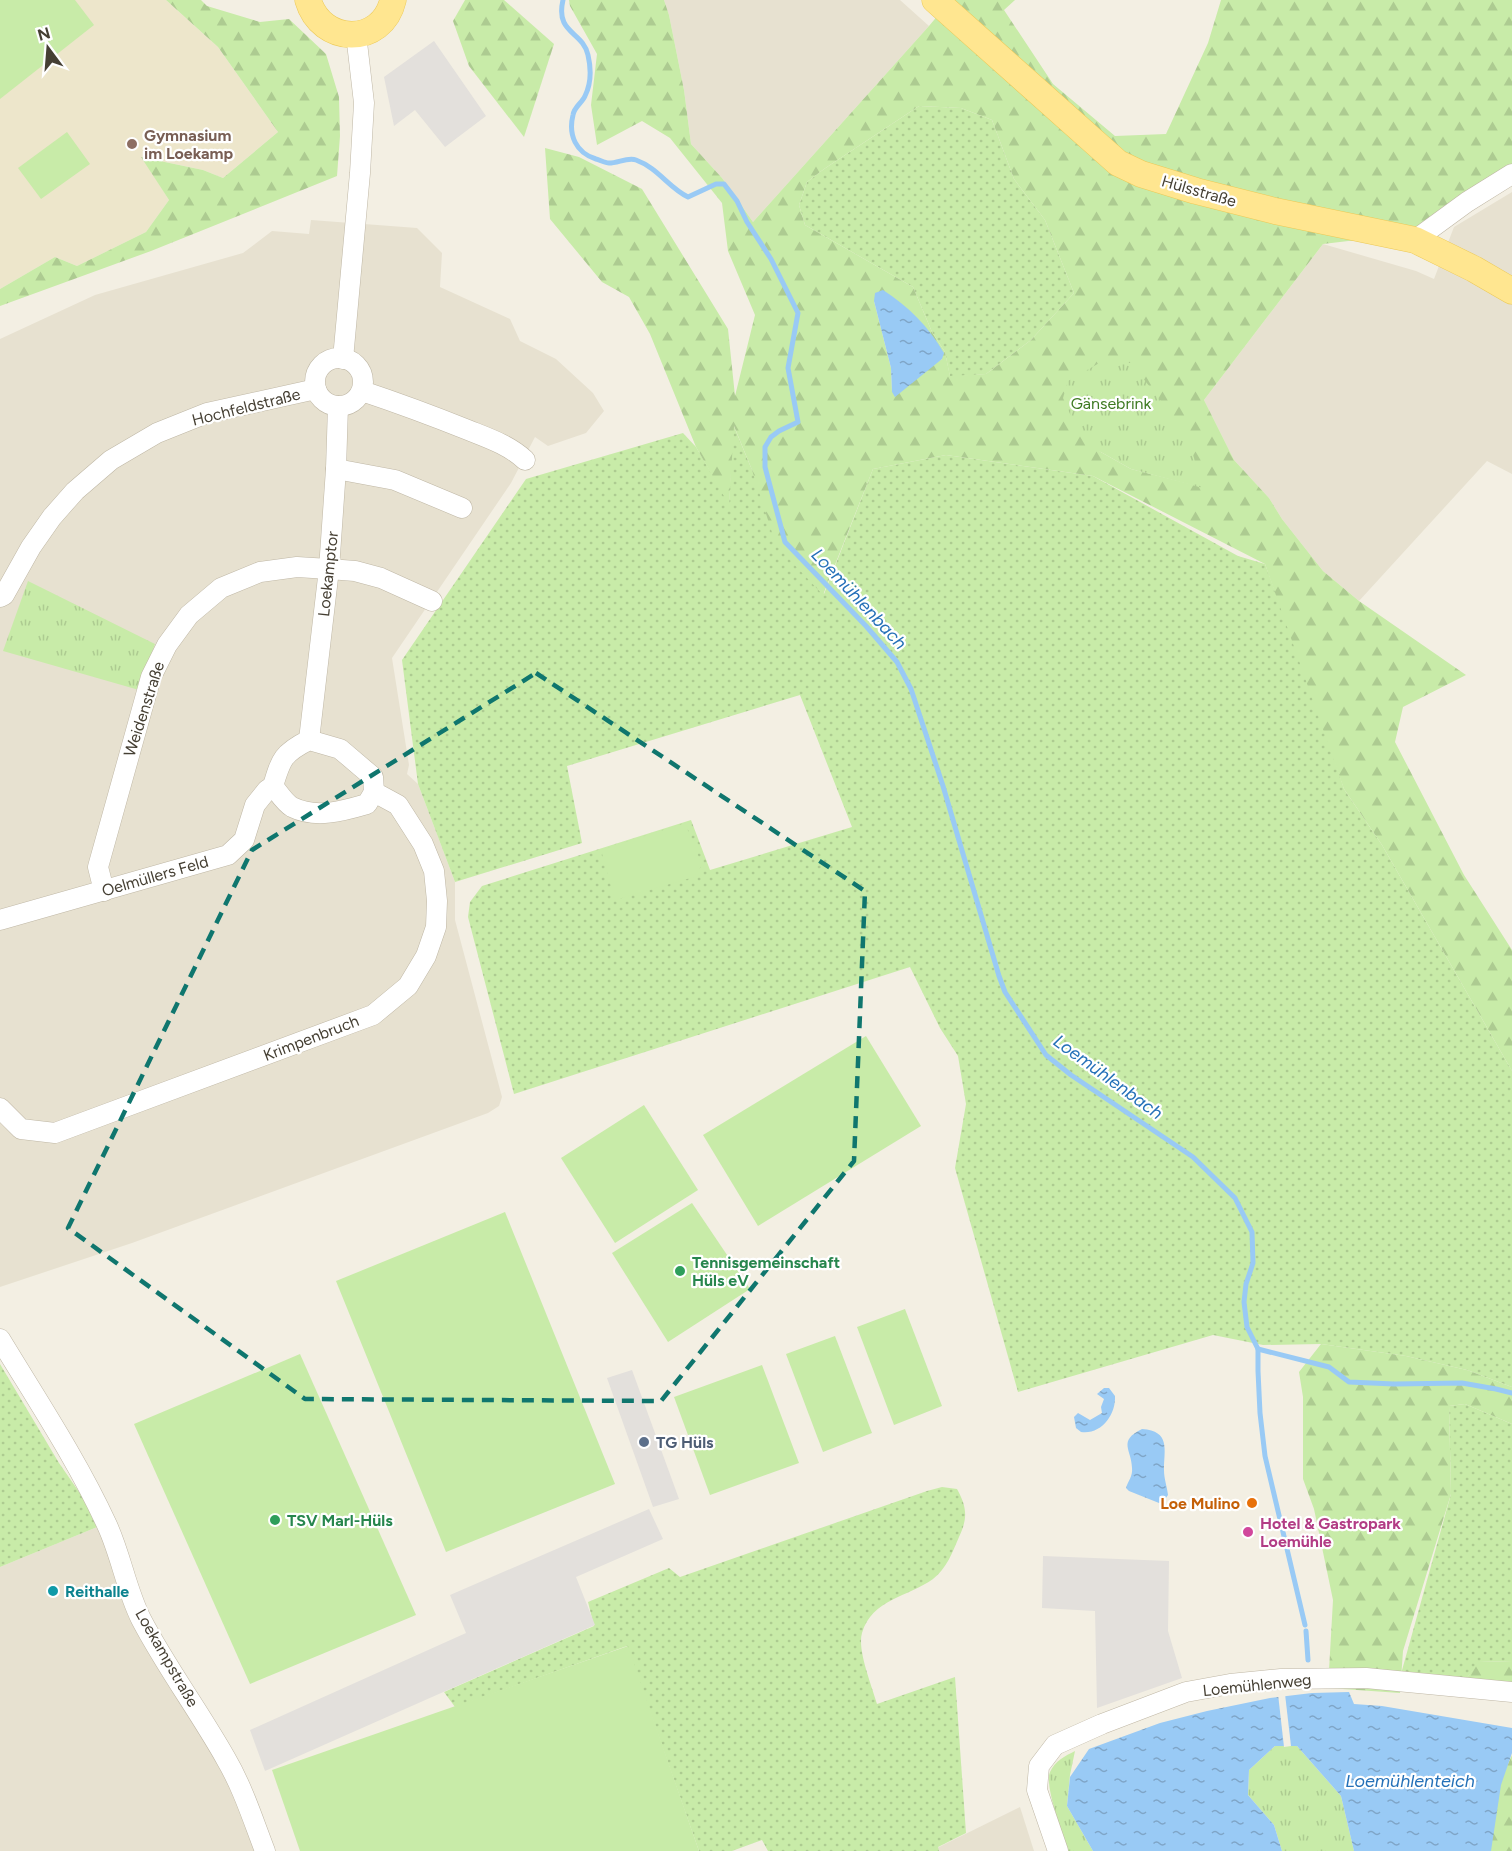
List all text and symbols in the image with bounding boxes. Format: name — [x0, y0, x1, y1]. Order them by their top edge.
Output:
north arrow — [18, 18, 78, 78]
text: N — [35, 23, 53, 45]
place label: Gymnasium im Loekamp — [144, 126, 233, 163]
marker: Gymnasium im Loekamp — [125, 137, 139, 151]
street label: Hülsstraße — [1159, 171, 1239, 211]
street label: Hochfeldstraße — [190, 384, 302, 430]
park label: Gänsebrink — [1071, 394, 1152, 413]
street label: Loekamptor — [314, 530, 342, 618]
water label: Loemühlenbach — [807, 544, 911, 654]
street label: Weidenstraße — [120, 659, 168, 759]
street label: Oelmüllers Feld — [99, 852, 211, 900]
street label: Krimpenbruch — [261, 1011, 362, 1065]
water label: Loemühlenbach — [1049, 1030, 1167, 1124]
place label: Tennisgemeinschaft Hüls eV — [692, 1253, 840, 1290]
marker: Tennisgemeinschaft Hüls eV — [673, 1264, 687, 1278]
place label: TG Hüls — [656, 1433, 714, 1452]
marker: TG Hüls — [637, 1435, 651, 1449]
place label: Loe Mulino — [1160, 1494, 1240, 1513]
marker: Loe Mulino — [1245, 1496, 1259, 1510]
place label: TSV Marl-Hüls — [287, 1511, 393, 1530]
marker: TSV Marl-Hüls — [268, 1513, 282, 1527]
place label: Hotel & Gastropark Loemühle — [1260, 1514, 1401, 1551]
marker: Hotel & Gastropark Loemühle — [1241, 1525, 1255, 1539]
place label: Reithalle — [65, 1582, 129, 1601]
marker: Reithalle — [46, 1584, 60, 1598]
street label: Loekampstraße — [131, 1606, 203, 1711]
street label: Loemühlenweg — [1202, 1670, 1312, 1700]
water label: Loemühlenteich — [1345, 1770, 1475, 1792]

